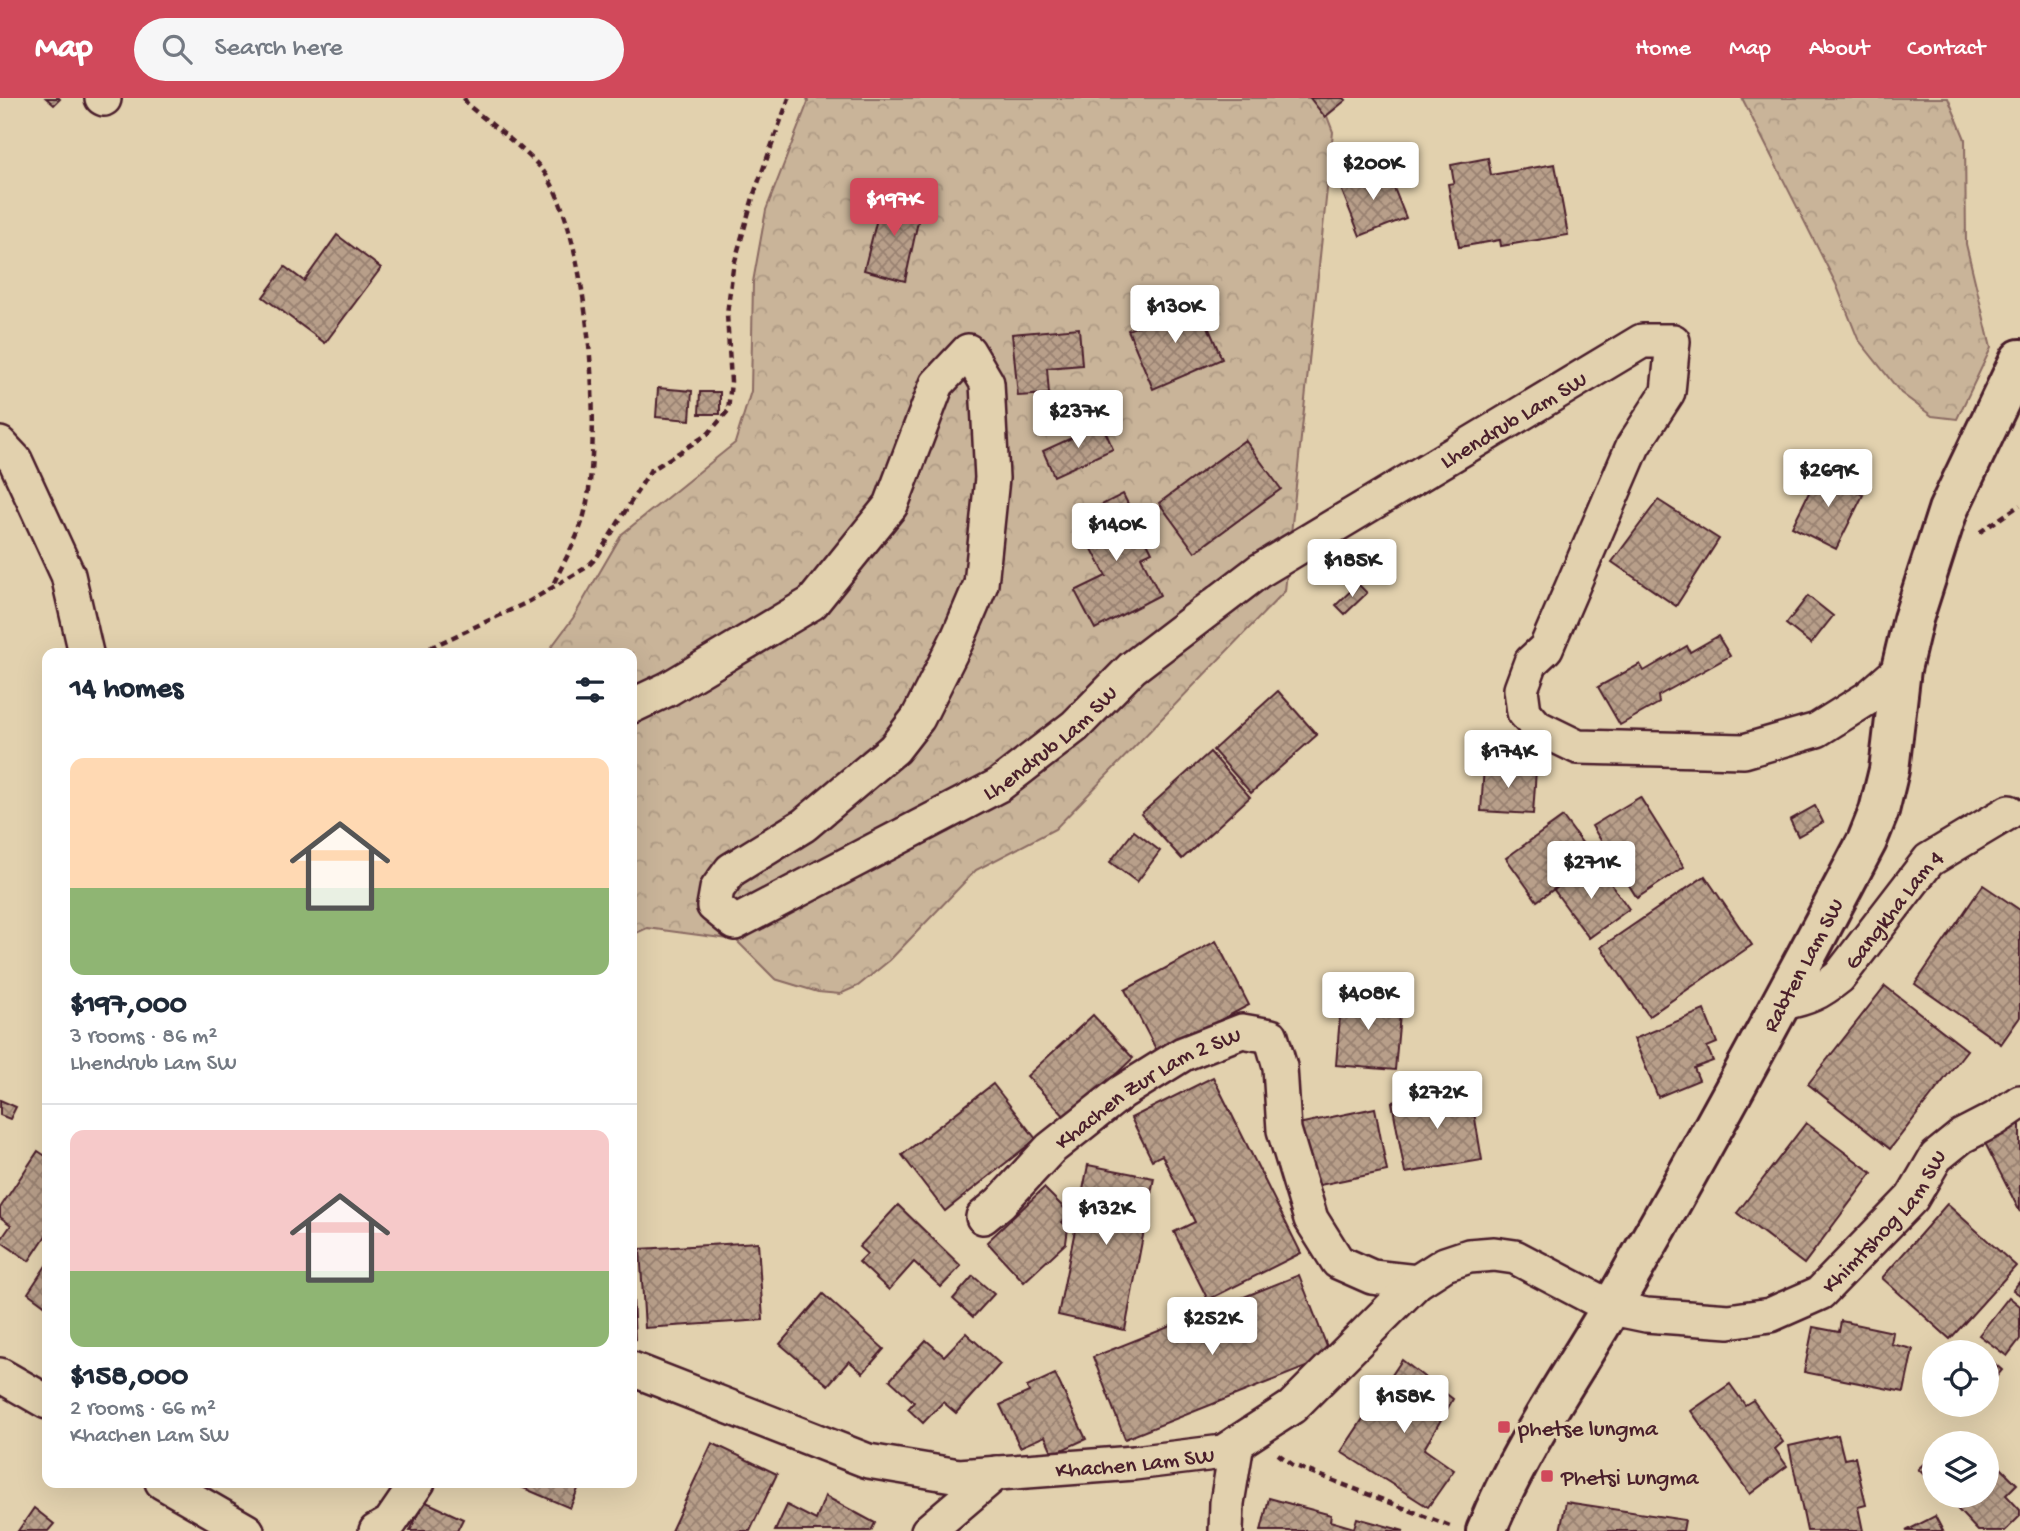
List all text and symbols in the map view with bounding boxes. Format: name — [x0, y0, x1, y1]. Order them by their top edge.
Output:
search box — [134, 18, 624, 81]
text: Map — [35, 30, 92, 68]
icon: search — [158, 30, 196, 68]
text: Search here — [214, 34, 343, 65]
text: Home — [1635, 35, 1691, 64]
text: Map — [1729, 35, 1771, 64]
text: About — [1809, 35, 1869, 64]
text: Contact — [1907, 35, 1985, 64]
pin: $200K — [1324, 142, 1422, 202]
text: $200K — [1343, 151, 1403, 178]
pin: $197K — [845, 178, 943, 238]
text: $197K — [866, 187, 922, 214]
pin: $130K — [1126, 286, 1224, 345]
text: $130K — [1146, 294, 1204, 321]
street label: Lhendrub Lam SW — [1436, 367, 1593, 476]
pin: $237K — [1029, 390, 1127, 450]
text: $237K — [1049, 399, 1107, 426]
pin: $269K — [1779, 450, 1877, 509]
text: $269K — [1799, 458, 1857, 485]
pin: $140K — [1067, 504, 1165, 563]
text: $140K — [1088, 512, 1144, 539]
pin: $185K — [1303, 540, 1401, 599]
text: $185K — [1324, 548, 1380, 575]
icon: filters — [571, 671, 609, 709]
text: 14 homes — [70, 673, 183, 708]
street label: Lhendrub Lam SW — [979, 681, 1125, 808]
pin: $174K — [1459, 730, 1557, 790]
text: $174K — [1480, 739, 1536, 766]
icon: home — [277, 803, 403, 929]
pin: $271K — [1542, 842, 1640, 901]
street label: Gangkha Lam 4 — [1840, 845, 1949, 976]
text: $271K — [1563, 850, 1619, 877]
street label: Rabten Lam SW — [1758, 894, 1851, 1038]
pin: $408K — [1319, 972, 1417, 1032]
text: $408K — [1338, 981, 1398, 1008]
text: $197,000 — [70, 989, 187, 1024]
street label: Khachen Zur Lam 2 SW — [1051, 1023, 1246, 1157]
text: 3 rooms · 86 m² — [70, 1024, 217, 1051]
text: Lhendrub Lam SW — [70, 1051, 237, 1078]
pin: $272K — [1388, 1072, 1486, 1131]
text: $272K — [1408, 1080, 1466, 1107]
street label: Khimtshog Lam SW — [1817, 1146, 1954, 1300]
icon: home — [277, 1175, 403, 1301]
pin: $132K — [1057, 1188, 1155, 1247]
text: $132K — [1078, 1196, 1134, 1223]
pin: $252K — [1163, 1298, 1261, 1357]
text: $252K — [1183, 1306, 1241, 1333]
map controls — [1922, 1340, 1999, 1508]
button: locate — [1922, 1340, 1999, 1417]
text: $158,000 — [70, 1361, 188, 1396]
pin: $158K — [1355, 1376, 1453, 1435]
text: $158K — [1376, 1384, 1432, 1411]
text: 2 rooms · 66 m² — [70, 1396, 216, 1423]
place label: phetse lungma — [1517, 1417, 1659, 1444]
marker: phetse lungma — [1496, 1419, 1512, 1435]
text: Khachen Lam SW — [70, 1423, 229, 1450]
button: layers — [1922, 1431, 1999, 1508]
street label: Khachen Lam SW — [1055, 1443, 1216, 1486]
place label: Phetsi Lungma — [1560, 1466, 1700, 1493]
marker: Phetsi Lungma — [1539, 1468, 1555, 1484]

